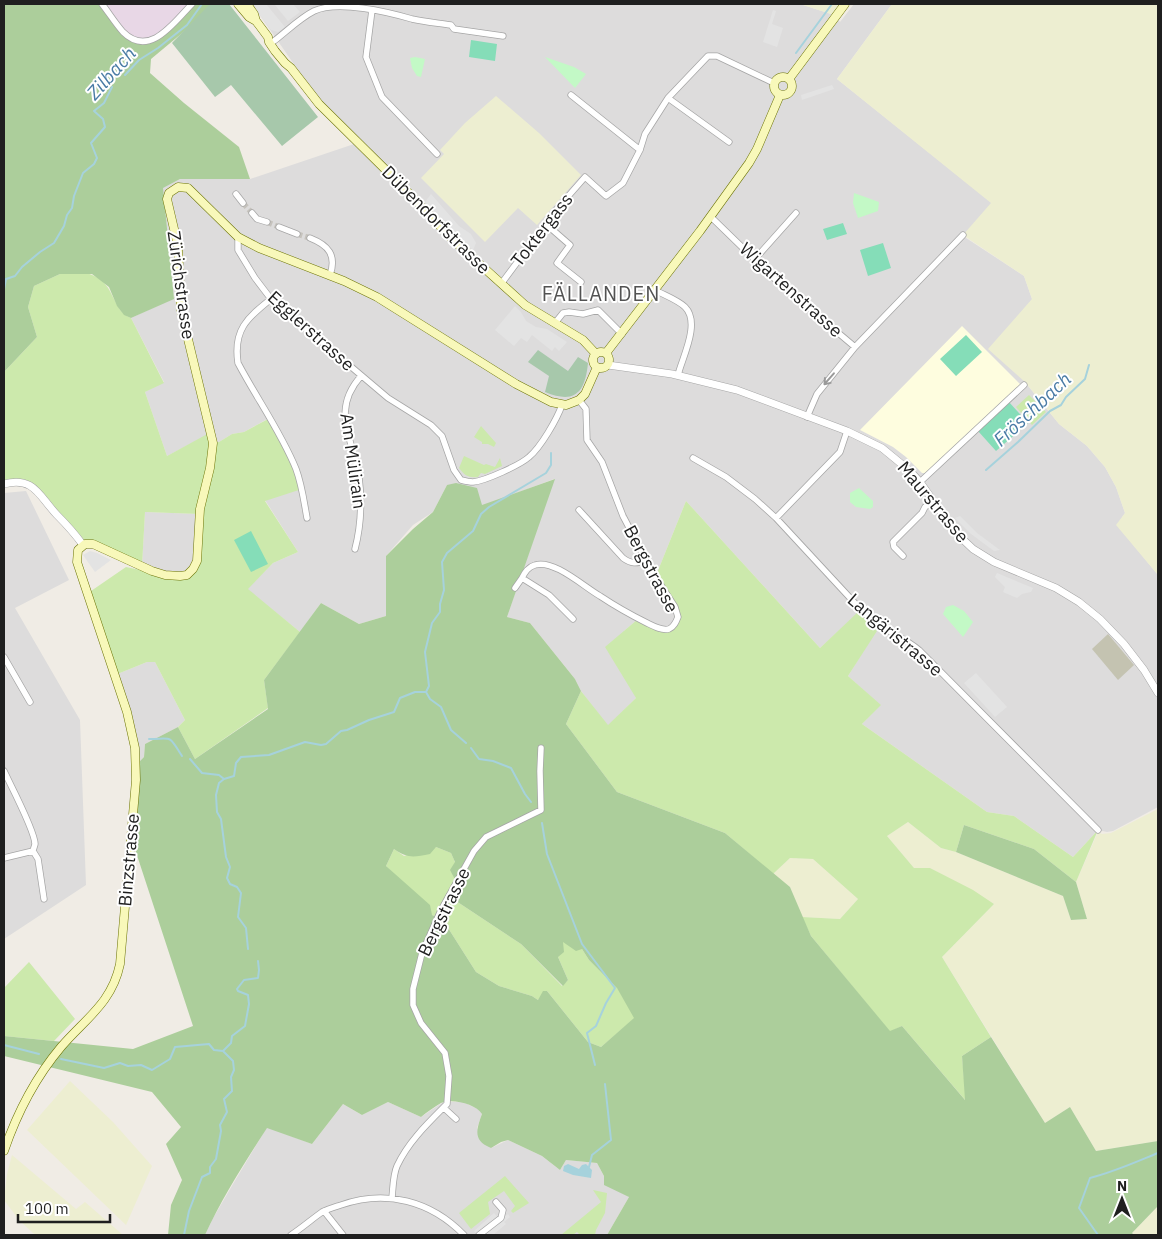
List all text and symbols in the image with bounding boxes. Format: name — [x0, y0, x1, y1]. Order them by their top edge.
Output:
water label: Zilbach — [80, 42, 141, 105]
street label: Dübendorfstrasse — [377, 160, 496, 279]
street label: Toktergass — [506, 188, 578, 271]
street label: Zürichstrasse — [162, 229, 201, 341]
street label: Wigartenstrasse — [735, 237, 848, 342]
district label: FÄLLANDEN — [542, 280, 660, 307]
street label: Egglerstrasse — [263, 286, 360, 376]
water label: Fröschbach — [988, 367, 1076, 451]
one-way arrow — [823, 372, 835, 385]
street label: Am Mülirain — [335, 411, 372, 510]
street label: Maurstrasse — [893, 456, 974, 547]
street label: Bergstrasse — [619, 521, 684, 617]
street label: Langäristrasse — [843, 588, 948, 681]
street label: Binzstrasse — [113, 812, 144, 907]
street label: Bergstrasse — [412, 864, 475, 960]
north arrow — [1097, 1174, 1147, 1224]
text: N — [1117, 1177, 1127, 1195]
scale bar — [18, 1192, 110, 1224]
text: 100 m — [25, 1199, 69, 1218]

